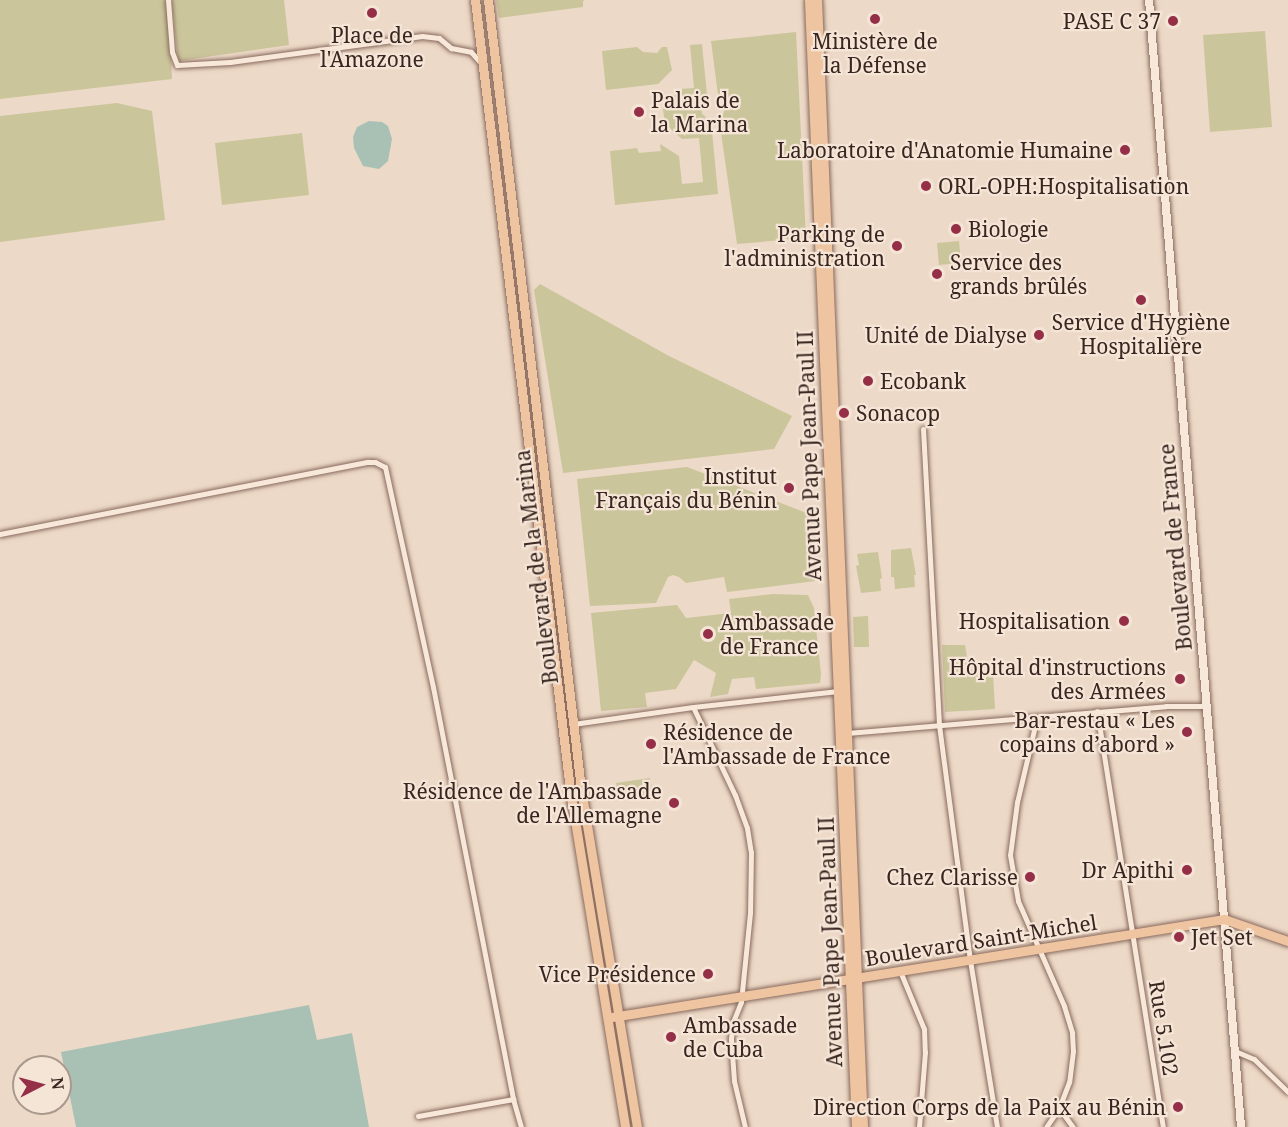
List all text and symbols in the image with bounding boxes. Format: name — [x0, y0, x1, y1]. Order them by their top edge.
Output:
marker: Place de l'Amazone — [365, 6, 379, 20]
place label: PASE C 37 — [1063, 8, 1161, 34]
marker: Ministère de la Défense — [868, 12, 882, 26]
marker: PASE C 37 — [1166, 14, 1180, 28]
place label: Place de l'Amazone — [320, 22, 424, 72]
place label: Ministère de la Défense — [812, 28, 938, 78]
place label: Palais de la Marina — [651, 87, 748, 137]
marker: Palais de la Marina — [632, 105, 646, 119]
place label: Laboratoire d'Anatomie Humaine — [777, 137, 1113, 163]
marker: Laboratoire d'Anatomie Humaine — [1118, 143, 1132, 157]
place label: ORL-OPH:Hospitalisation — [938, 173, 1189, 199]
marker: ORL-OPH:Hospitalisation — [919, 179, 933, 193]
place label: Biologie — [968, 216, 1048, 242]
place label: Parking de l'administration — [724, 221, 885, 271]
marker: Biologie — [949, 222, 963, 236]
marker: Parking de l'administration — [890, 239, 904, 253]
place label: Service des grands brûlés — [950, 249, 1087, 299]
marker: Service des grands brûlés — [928, 265, 946, 283]
marker: Service d'Hygiène Hospitalière — [1134, 293, 1148, 307]
place label: Service d'Hygiène Hospitalière — [1052, 309, 1230, 359]
place label: Unité de Dialyse — [865, 322, 1027, 348]
marker: Unité de Dialyse — [1032, 328, 1046, 342]
street label: Avenue Pape Jean-Paul II — [792, 330, 826, 582]
place label: Ecobank — [880, 368, 966, 394]
marker: Ecobank — [861, 374, 875, 388]
place label: Sonacop — [856, 400, 940, 426]
marker: Sonacop — [837, 406, 851, 420]
street label: Boulevard de France — [1153, 443, 1197, 651]
street label: Boulevard de la Marina — [509, 448, 563, 686]
place label: Institut Français du Bénin — [595, 463, 777, 513]
marker: Institut Français du Bénin — [782, 481, 796, 495]
place label: Hospitalisation — [959, 608, 1110, 634]
place label: Ambassade de France — [720, 609, 834, 659]
marker: Hospitalisation — [1115, 612, 1133, 630]
marker: Ambassade de France — [701, 627, 715, 641]
place label: Hôpital d'instructions des Armées — [949, 654, 1166, 704]
marker: Hôpital d'instructions des Armées — [1171, 670, 1189, 688]
place label: Bar-restau « Les copains d’abord » — [999, 707, 1175, 757]
place label: Résidence de l'Ambassade de France — [663, 719, 891, 769]
marker: Bar-restau « Les copains d’abord » — [1180, 725, 1194, 739]
marker: Résidence de l'Ambassade de France — [644, 737, 658, 751]
place label: Résidence de l'Ambassade de l'Allemagne — [403, 778, 662, 828]
marker: Résidence de l'Ambassade de l'Allemagne — [667, 796, 681, 810]
street label: Avenue Pape Jean-Paul II — [813, 816, 847, 1068]
place label: Dr Apithi — [1082, 857, 1174, 883]
marker: Dr Apithi — [1178, 861, 1196, 879]
place label: Chez Clarisse — [886, 864, 1018, 890]
marker: Chez Clarisse — [1023, 870, 1037, 884]
street label: Boulevard Saint-Michel — [863, 909, 1099, 971]
place label: Jet Set — [1191, 924, 1253, 950]
marker: Jet Set — [1172, 930, 1186, 944]
place label: Vice Présidence — [539, 961, 696, 987]
marker: Vice Présidence — [701, 967, 715, 981]
street label: Rue 5.102 — [1144, 979, 1184, 1077]
place label: Ambassade de Cuba — [683, 1012, 797, 1062]
marker: Ambassade de Cuba — [664, 1030, 678, 1044]
north arrow — [12, 1055, 72, 1115]
text: N — [46, 1076, 70, 1091]
place label: Direction Corps de la Paix au Bénin — [813, 1094, 1166, 1120]
marker: Direction Corps de la Paix au Bénin — [1171, 1100, 1185, 1114]

